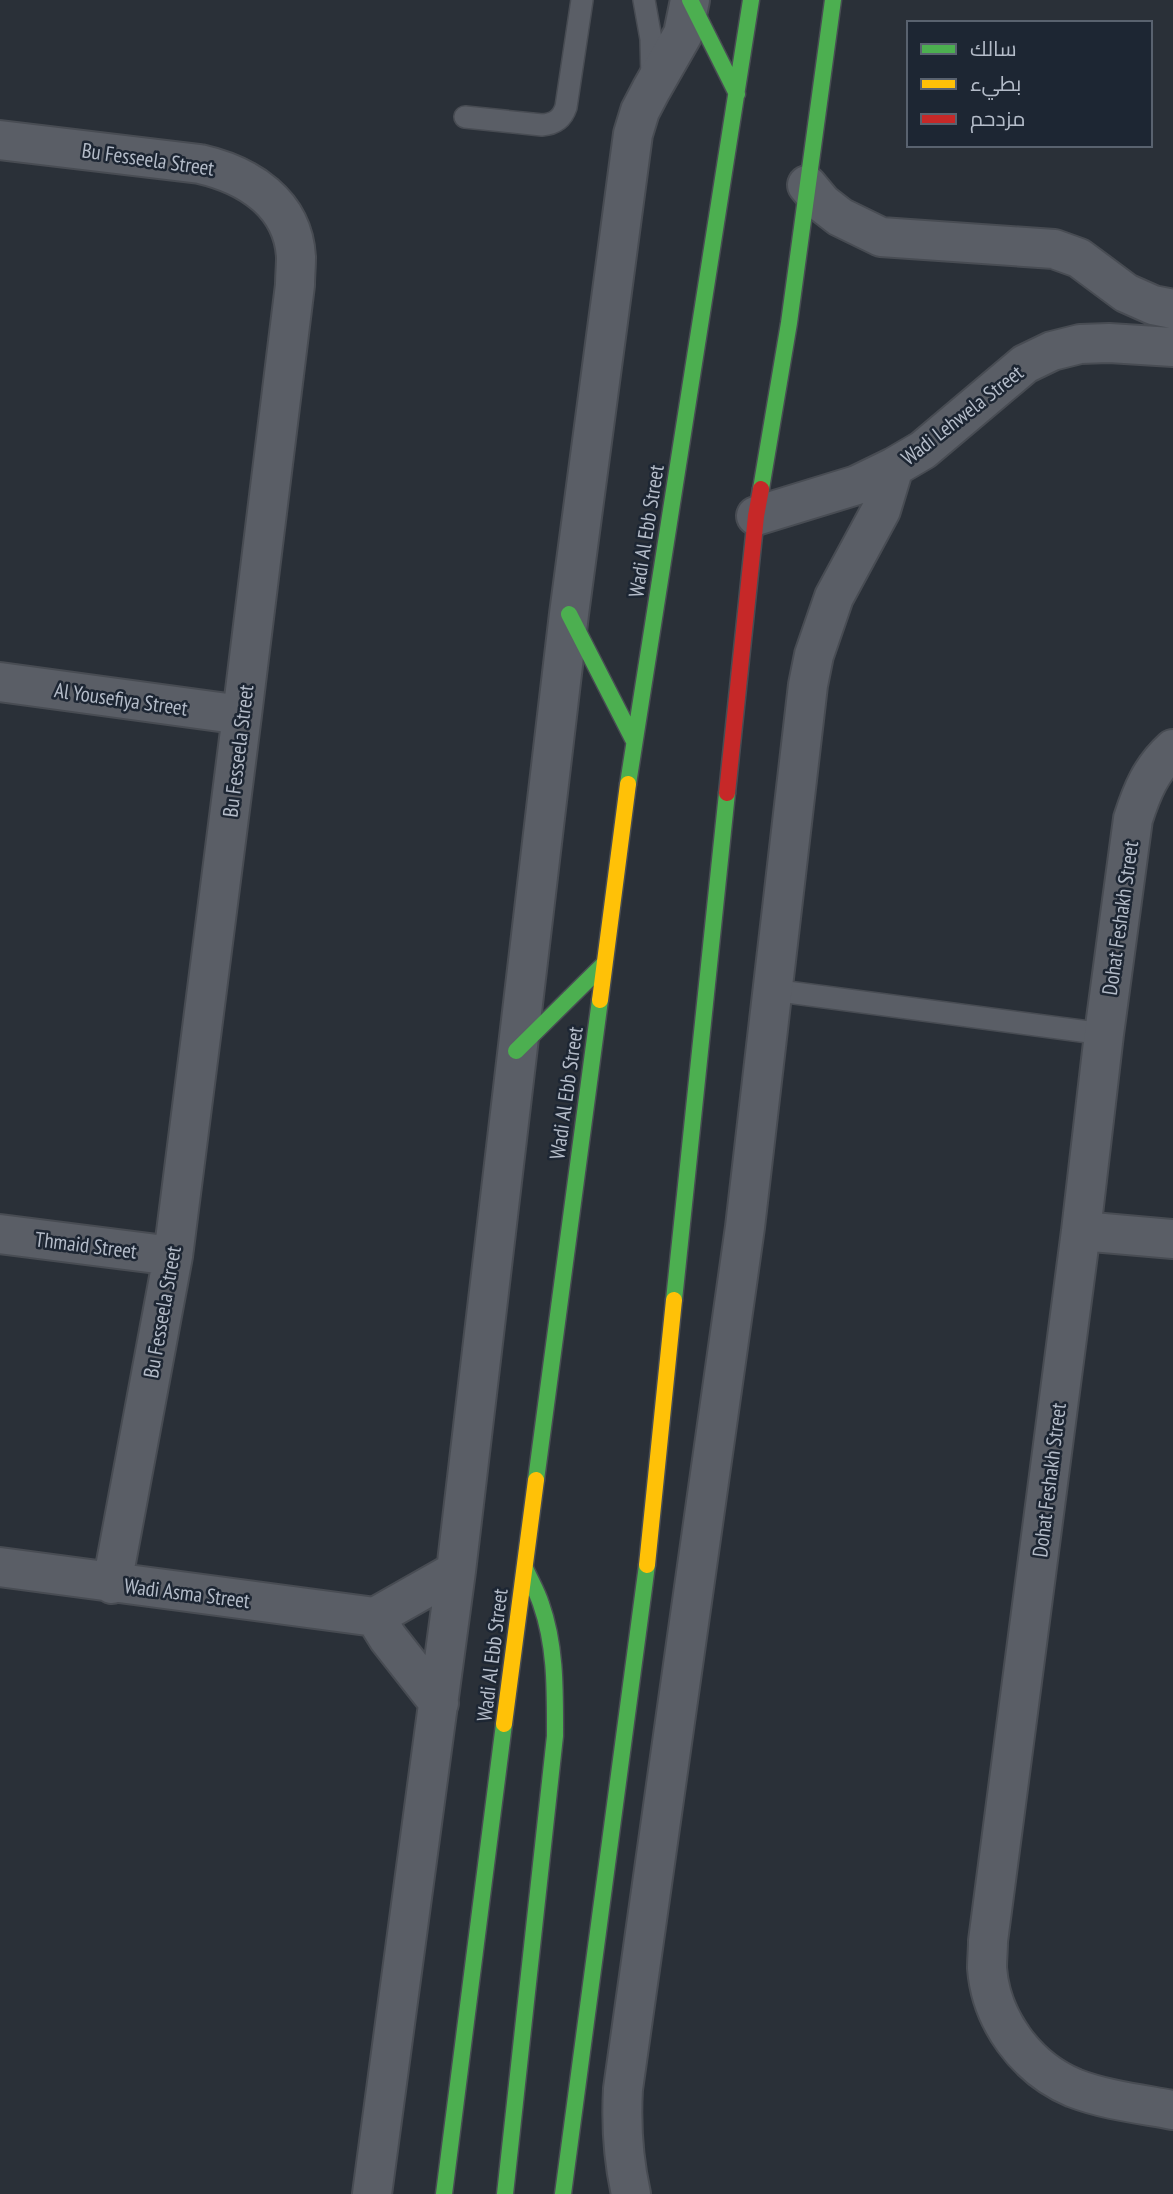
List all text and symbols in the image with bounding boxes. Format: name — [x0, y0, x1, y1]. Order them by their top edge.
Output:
legend — [907, 21, 1152, 147]
text: سالك — [970, 35, 1017, 62]
text: بطيء — [970, 70, 1021, 100]
text: مزدحم — [970, 105, 1025, 133]
street label: Bu Fesseela Street — [80, 136, 216, 182]
street label: Wadi Lehwela Street — [895, 359, 1029, 471]
street label: Wadi Al Ebb Street — [622, 463, 670, 599]
street label: Al Yousefiya Street — [53, 676, 190, 722]
street label: Bu Fesseela Street — [216, 683, 260, 819]
street label: Dohat Feshakh Street — [1096, 839, 1144, 997]
street label: Wadi Al Ebb Street — [543, 1025, 589, 1161]
street label: Thmaid Street — [34, 1225, 139, 1265]
street label: Bu Fesseela Street — [137, 1244, 187, 1380]
street label: Dohat Feshakh Street — [1026, 1401, 1072, 1559]
street label: Wadi Asma Street — [123, 1572, 252, 1614]
street label: Wadi Al Ebb Street — [470, 1587, 514, 1723]

